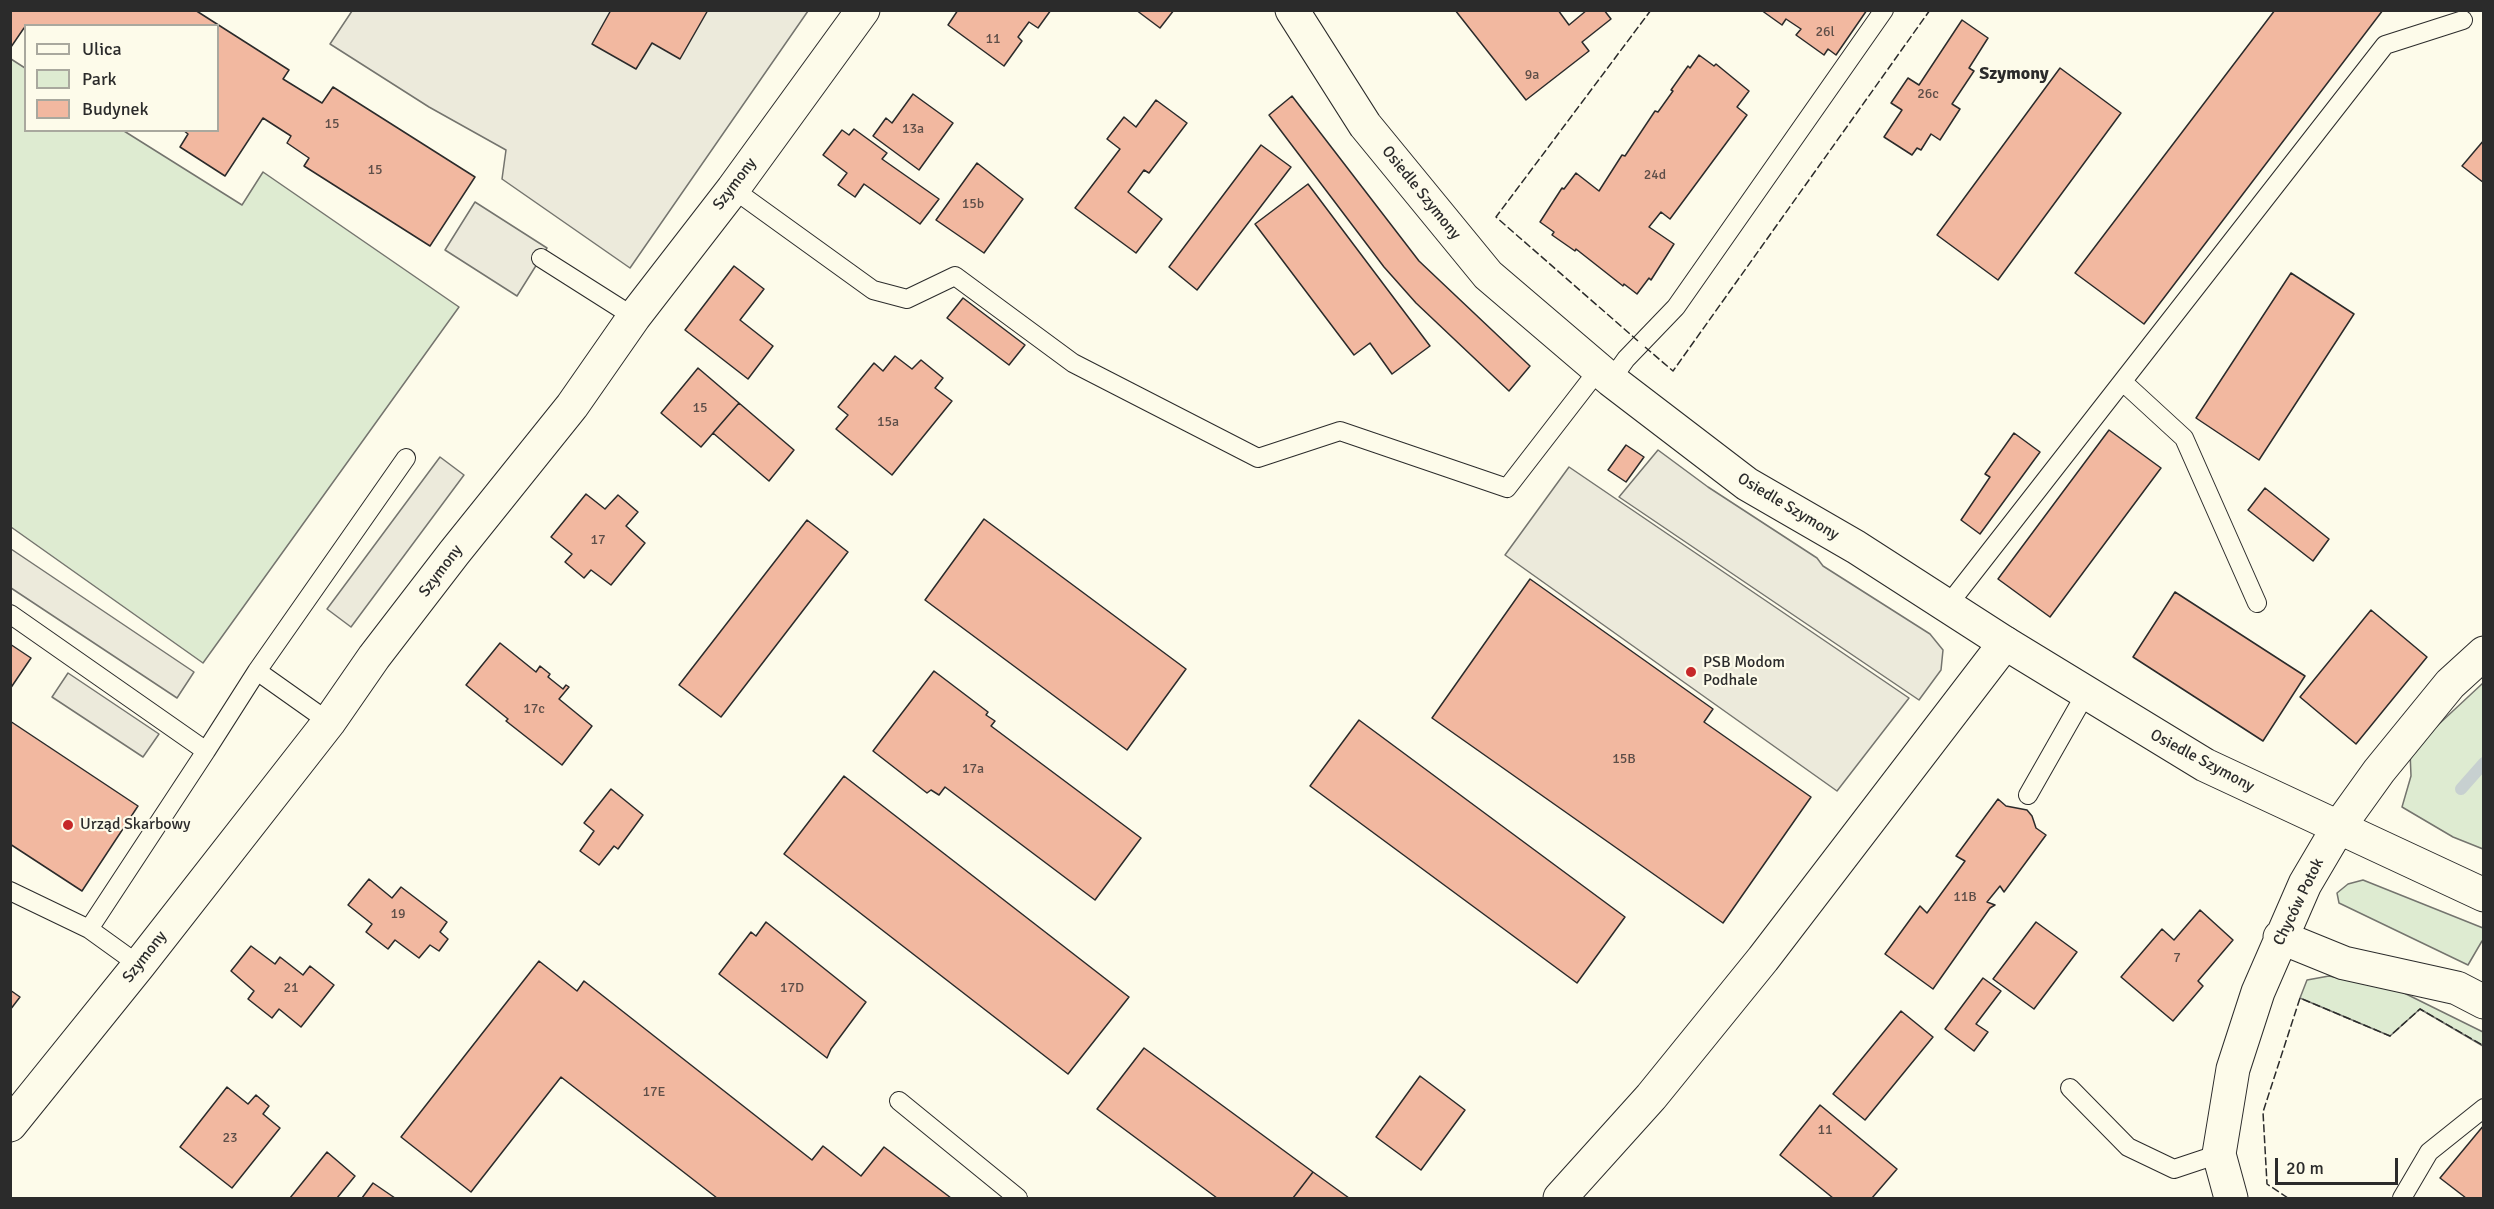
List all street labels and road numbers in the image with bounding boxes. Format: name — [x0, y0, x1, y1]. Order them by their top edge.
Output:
street label: Osiedle Szymony — [1377, 142, 1465, 244]
street label: Szymony — [709, 154, 761, 214]
street label: Osiedle Szymony — [1734, 469, 1842, 545]
street label: Szymony — [415, 541, 467, 601]
street label: Osiedle Szymony — [2147, 726, 2257, 796]
street label: Chyców Potok — [2270, 855, 2328, 949]
street label: Szymony — [119, 927, 171, 987]

